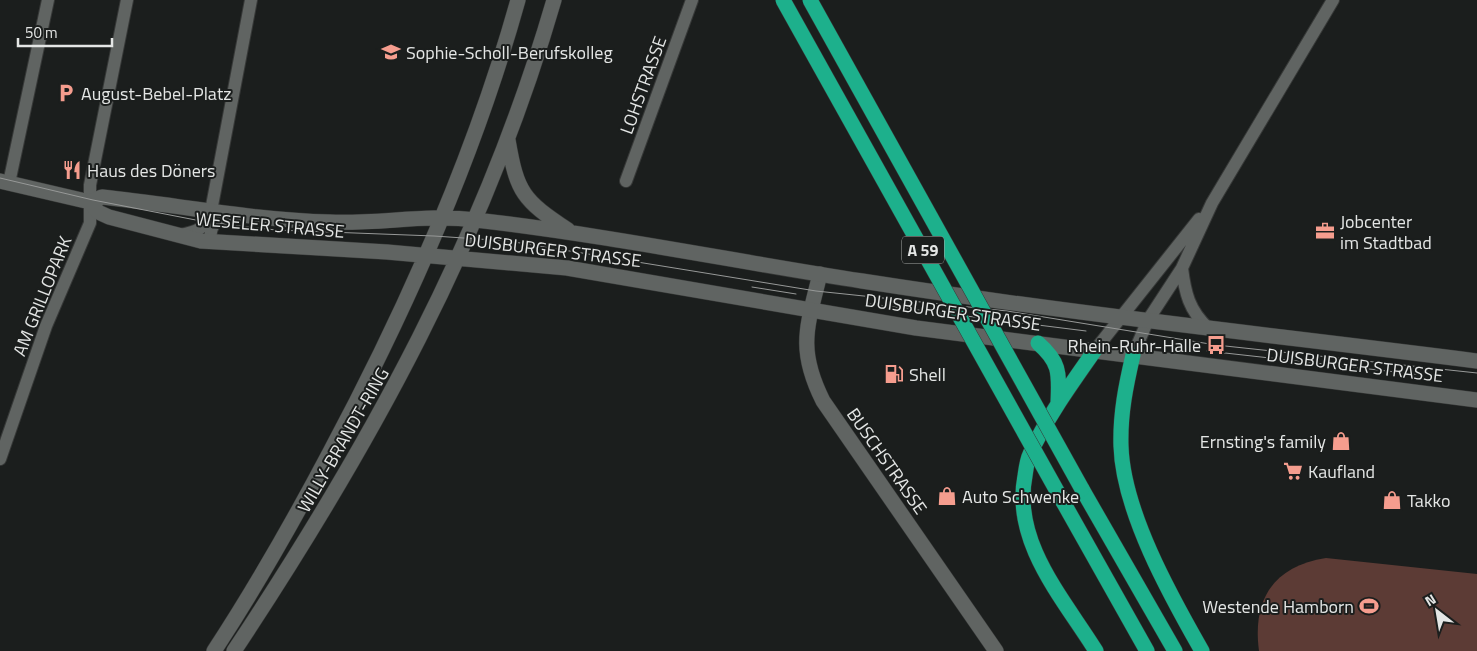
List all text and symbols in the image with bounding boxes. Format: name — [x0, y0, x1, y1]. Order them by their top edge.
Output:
scale bar — [18, 15, 111, 47]
text: 50 m — [25, 21, 58, 44]
street label: LOHSTRASSE — [613, 32, 673, 138]
place label: Sophie-Scholl-Berufskolleg — [406, 39, 613, 66]
school or university icon: Sophie-Scholl-Berufskolleg — [380, 41, 402, 63]
place label: August-Bebel-Platz — [81, 80, 231, 107]
parking icon: August-Bebel-Platz — [55, 82, 77, 104]
place label: Haus des Döners — [87, 157, 215, 184]
restaurant icon: Haus des Döners — [61, 159, 83, 181]
street label: WESELER STRASSE — [194, 205, 346, 245]
place label: Jobcenter im Stadtbad — [1340, 208, 1432, 256]
office icon: Jobcenter im Stadtbad — [1314, 220, 1336, 242]
street label: DUISBURGER STRASSE — [463, 226, 643, 274]
street label: AM GRILLOPARK — [6, 232, 78, 360]
road number: A 59 — [902, 236, 944, 264]
street label: DUISBURGER STRASSE — [863, 286, 1043, 338]
place label: Rhein-Ruhr-Halle — [1068, 332, 1201, 359]
bus stop icon: Rhein-Ruhr-Halle — [1205, 334, 1227, 356]
street label: DUISBURGER STRASSE — [1265, 341, 1445, 389]
place label: Shell — [909, 361, 946, 388]
street label: WILLY-BRANDT-RING — [290, 362, 396, 518]
fuel station icon: Shell — [883, 363, 905, 385]
street label: BUSCHSTRASSE — [840, 402, 934, 520]
place label: Ernsting's family — [1200, 428, 1326, 455]
shop icon: Ernsting's family — [1330, 430, 1352, 452]
place label: Kaufland — [1308, 458, 1375, 485]
supermarket icon: Kaufland — [1282, 460, 1304, 482]
place label: Auto Schwenke — [962, 483, 1079, 510]
shop icon: Auto Schwenke — [936, 485, 958, 507]
place label: Takko — [1407, 487, 1450, 514]
shop icon: Takko — [1381, 489, 1403, 511]
north arrow — [1412, 586, 1462, 636]
text: N — [1420, 588, 1440, 611]
place label: Westende Hamborn — [1202, 593, 1354, 620]
sports icon: Westende Hamborn — [1358, 595, 1380, 617]

